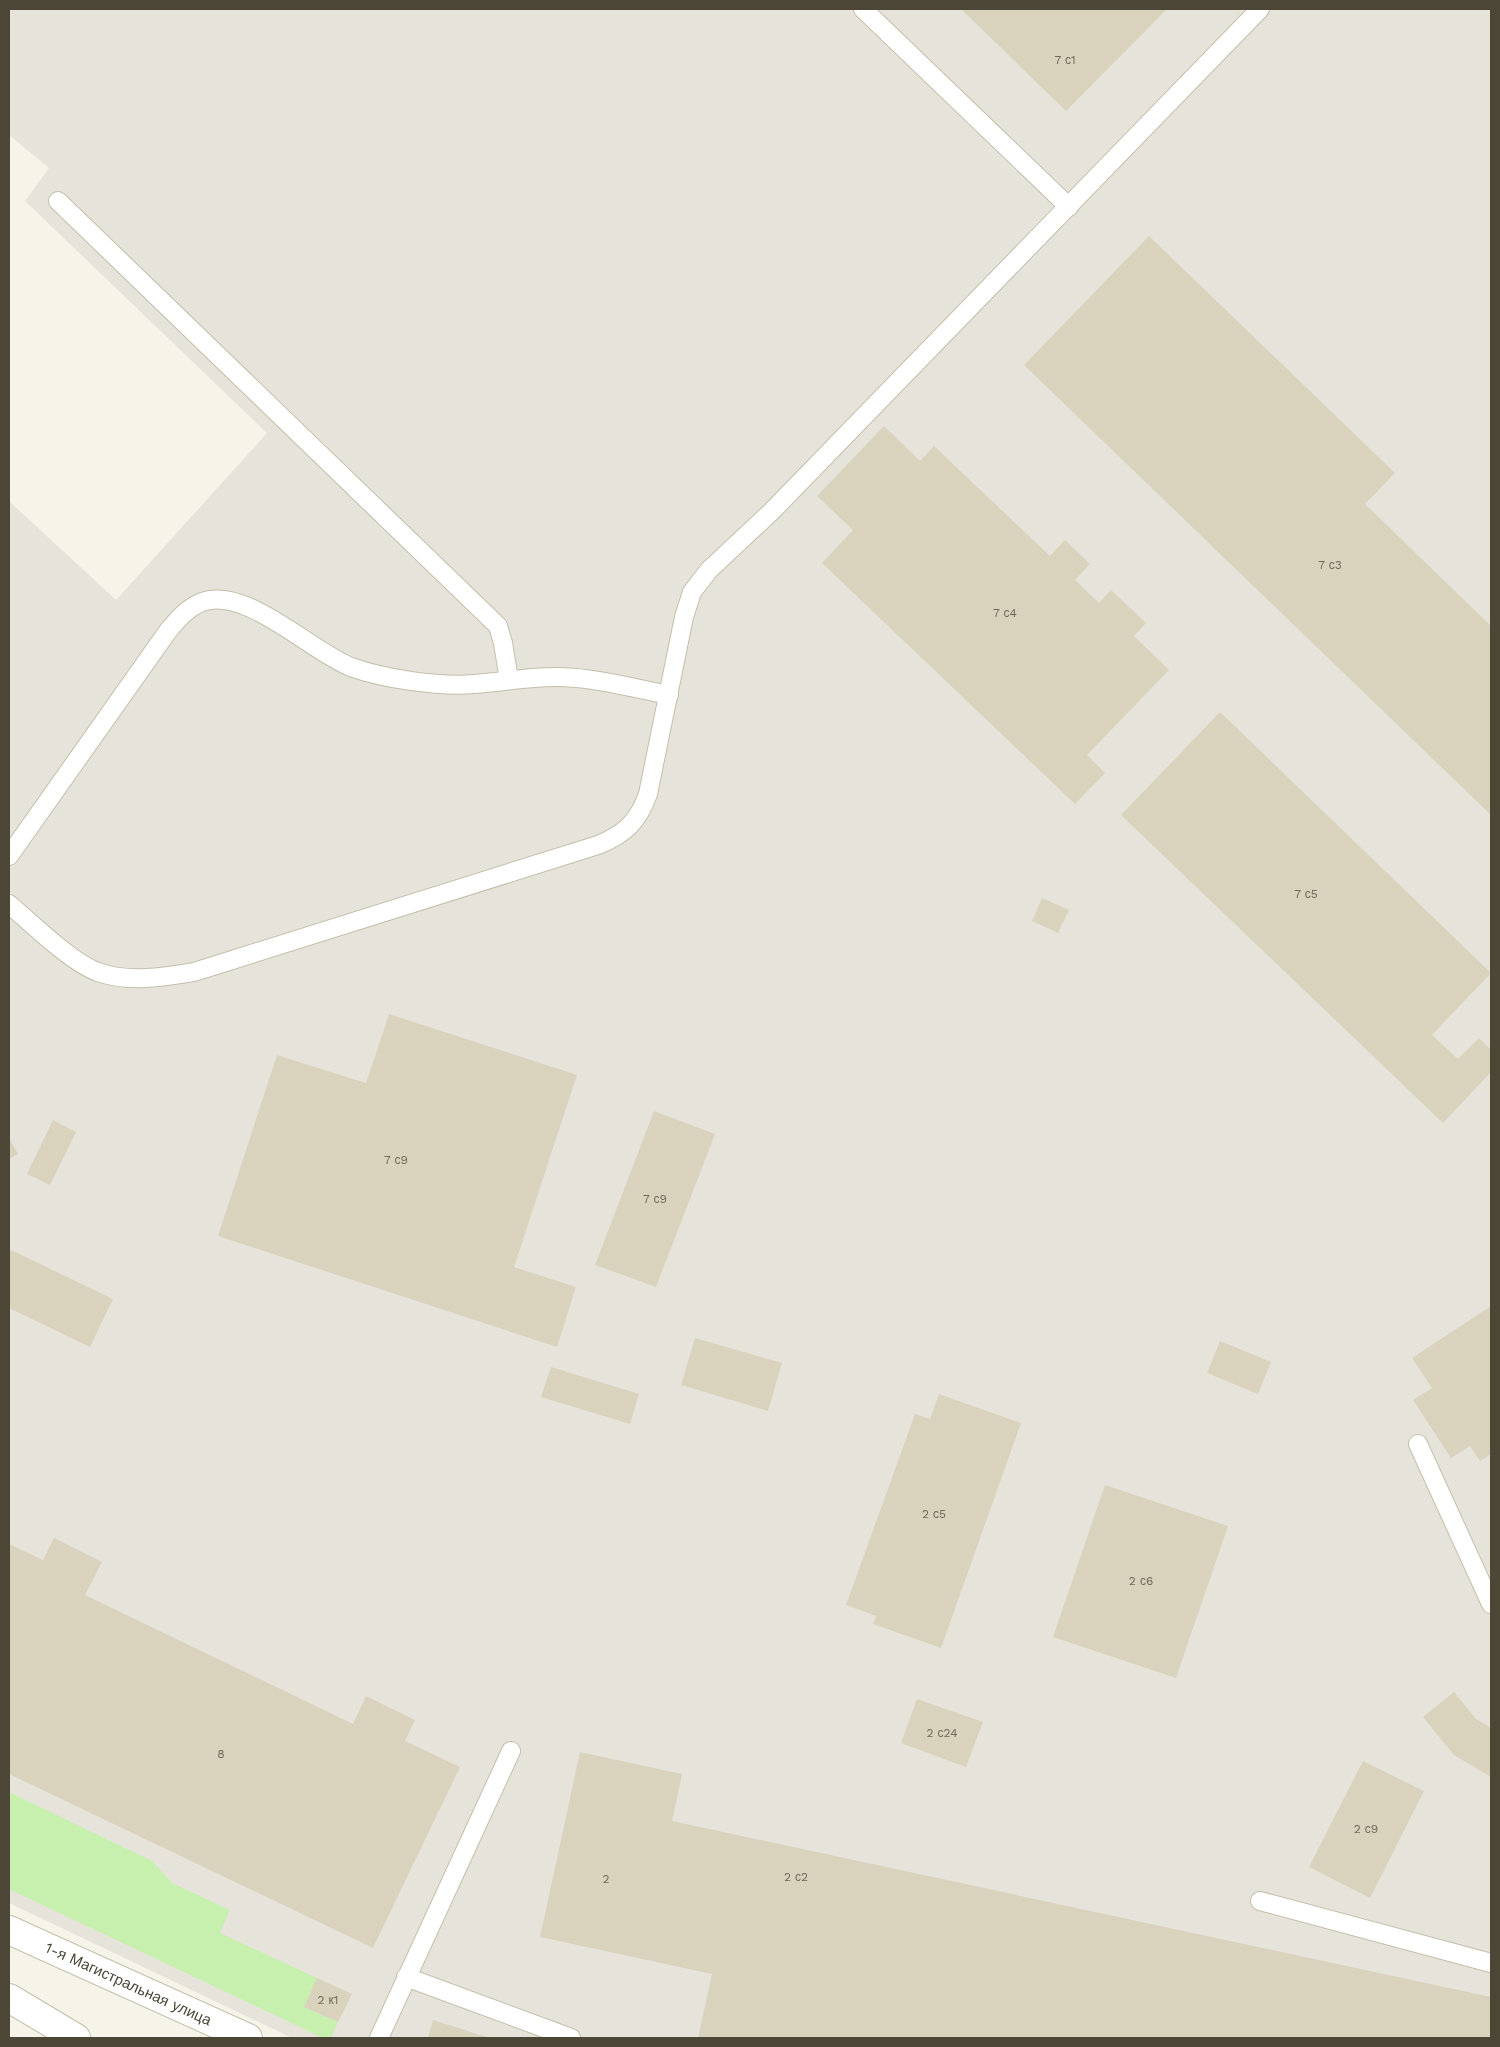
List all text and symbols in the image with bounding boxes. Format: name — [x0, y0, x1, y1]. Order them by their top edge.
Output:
house number: 7 с1 — [1054, 53, 1076, 67]
house number: 7 с3 — [1318, 558, 1342, 572]
house number: 7 с4 — [993, 606, 1017, 620]
house number: 7 с5 — [1294, 887, 1318, 901]
house number: 7 с9 — [384, 1153, 408, 1167]
house number: 7 с9 — [643, 1192, 667, 1206]
house number: 2 с5 — [922, 1507, 946, 1521]
house number: 2 с6 — [1129, 1574, 1153, 1588]
house number: 2 с24 — [926, 1726, 958, 1740]
house number: 8 — [217, 1747, 225, 1761]
house number: 2 с9 — [1354, 1822, 1378, 1836]
house number: 2 с2 — [784, 1870, 808, 1884]
house number: 2 — [603, 1872, 610, 1886]
street label: 1-я Магистральная улица — [42, 1939, 215, 2030]
house number: 2 к1 — [317, 1993, 339, 2007]

